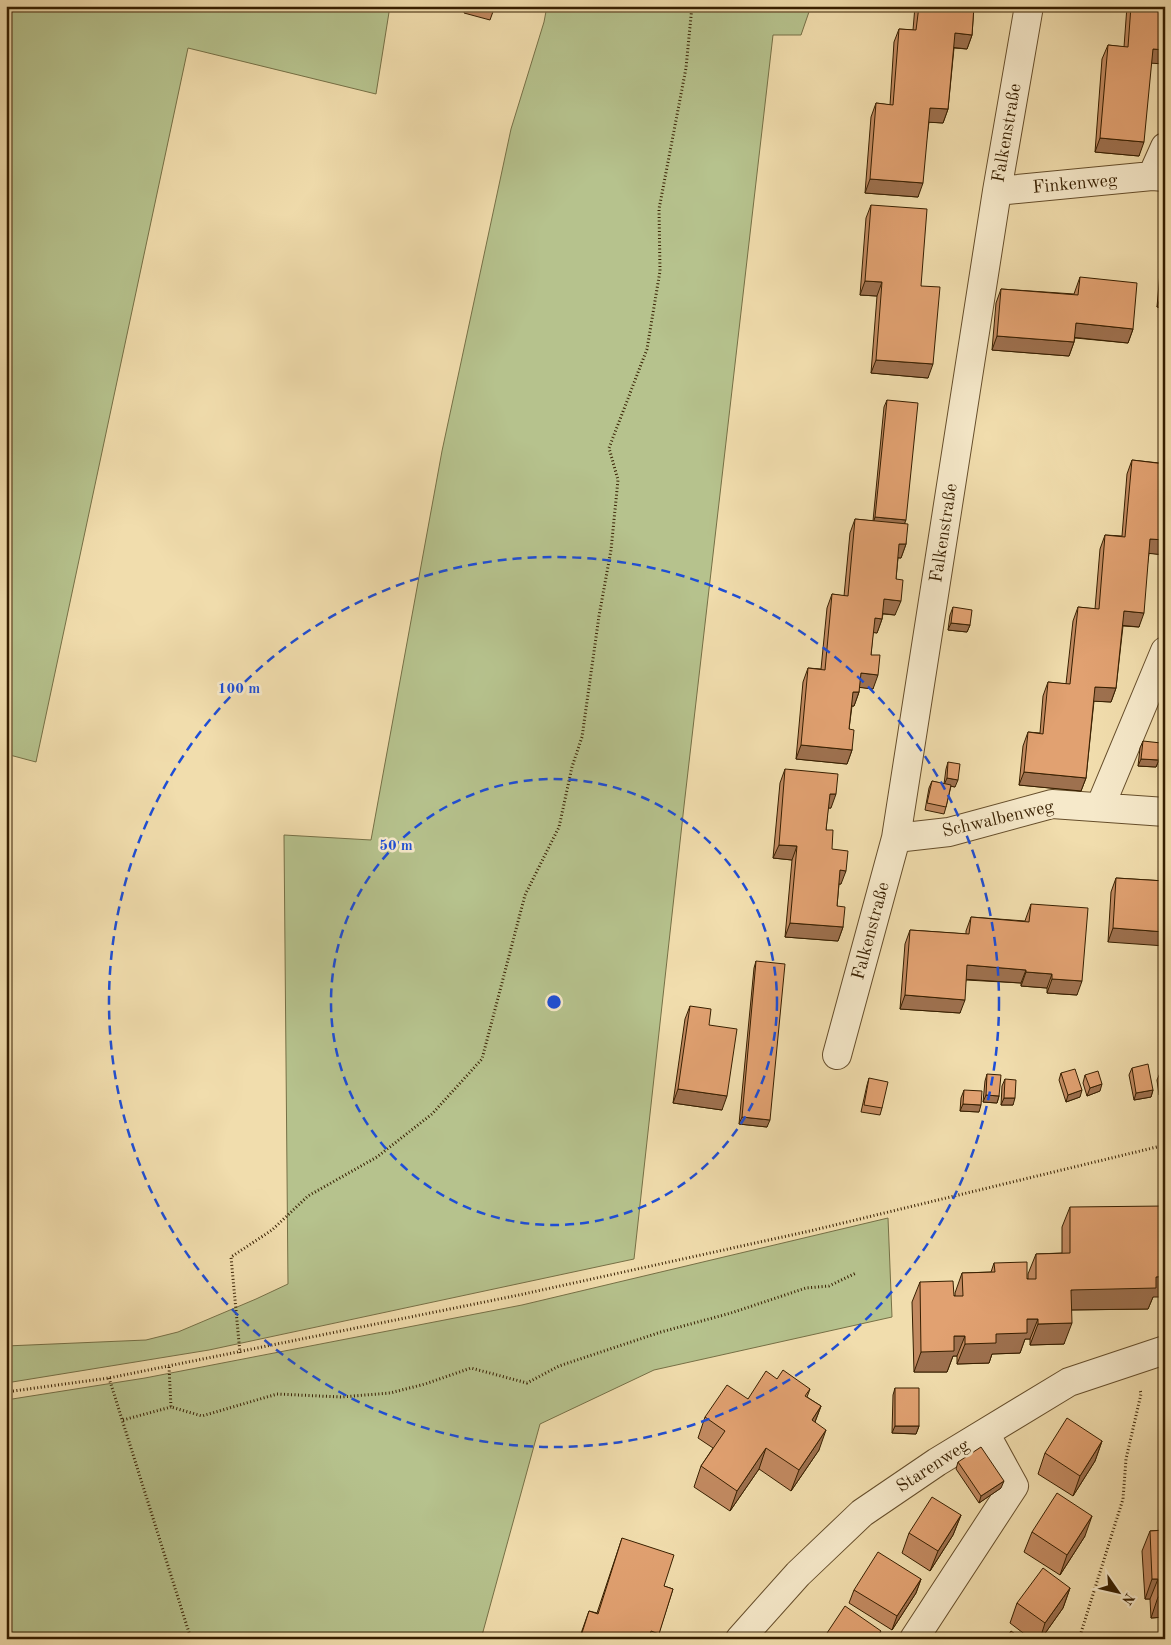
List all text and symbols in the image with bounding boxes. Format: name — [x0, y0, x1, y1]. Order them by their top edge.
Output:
street label: Falkenstraße — [989, 82, 1025, 184]
street label: Finkenweg — [1032, 171, 1119, 197]
street label: Falkenstraße — [927, 482, 961, 584]
text: 100 m — [218, 682, 260, 697]
street label: Schwalbenweg — [940, 797, 1056, 841]
text: 50 m — [379, 839, 413, 854]
street label: Falkenstraße — [849, 880, 893, 982]
centre of rings — [545, 993, 563, 1011]
street label: Starenweg — [893, 1436, 973, 1496]
north arrow — [1094, 1568, 1144, 1618]
text: N — [1119, 1590, 1137, 1607]

